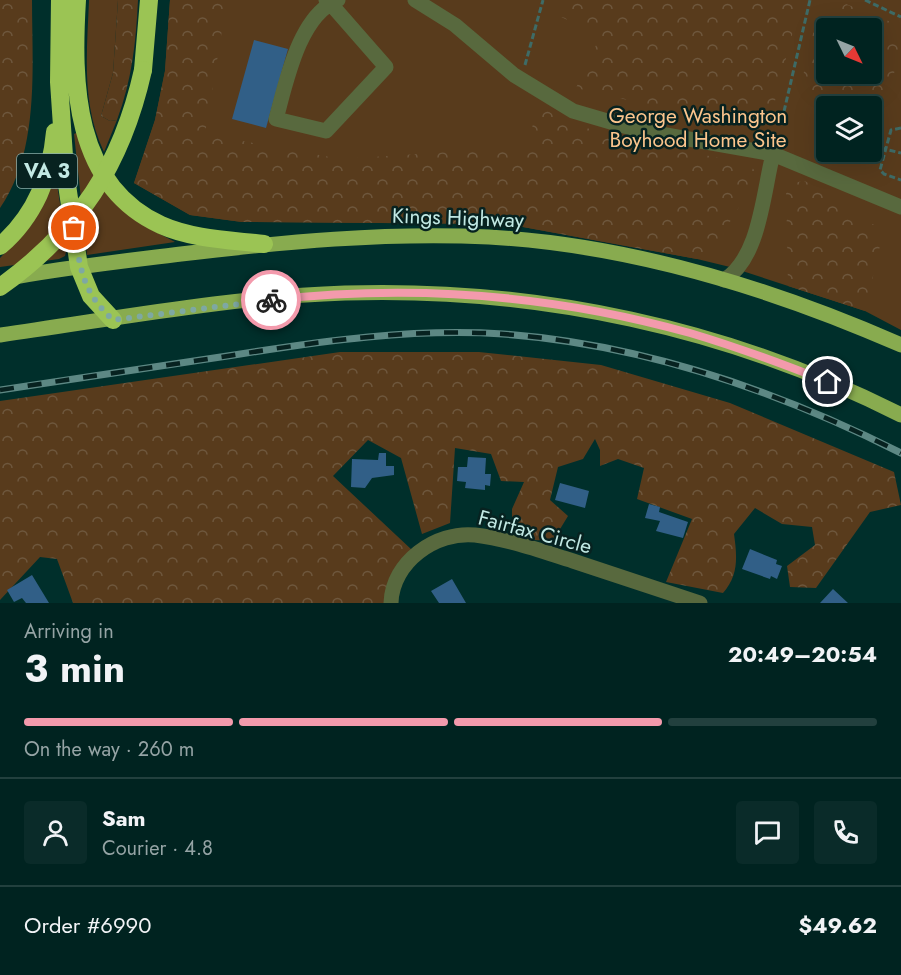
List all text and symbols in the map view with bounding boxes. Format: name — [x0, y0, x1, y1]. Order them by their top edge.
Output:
north arrow — [816, 18, 882, 84]
map controls — [816, 18, 882, 162]
button: layers — [816, 96, 882, 162]
park label: George Washington Boyhood Home Site — [609, 101, 787, 155]
road number: VA 3 — [17, 154, 77, 188]
street label: Kings Highway — [392, 201, 525, 235]
pin — [48, 202, 99, 253]
icon: bag — [57, 211, 90, 244]
courier — [241, 270, 301, 330]
icon: bike — [255, 284, 288, 317]
pin — [802, 356, 853, 407]
icon: home — [811, 365, 844, 398]
street label: Fairfax Circle — [475, 502, 595, 562]
text: Arriving in — [24, 617, 114, 646]
text: 20:49–20:54 — [728, 638, 877, 670]
text: 3 min — [24, 640, 125, 697]
text: On the way · 260 m — [24, 735, 194, 764]
button: person — [24, 801, 87, 864]
button: chat — [736, 801, 799, 864]
button: phone — [814, 801, 877, 864]
text: Sam — [102, 802, 146, 834]
text: Courier · 4.8 — [102, 834, 213, 863]
text: Order #6990 — [24, 909, 151, 941]
text: $49.62 — [799, 909, 877, 941]

